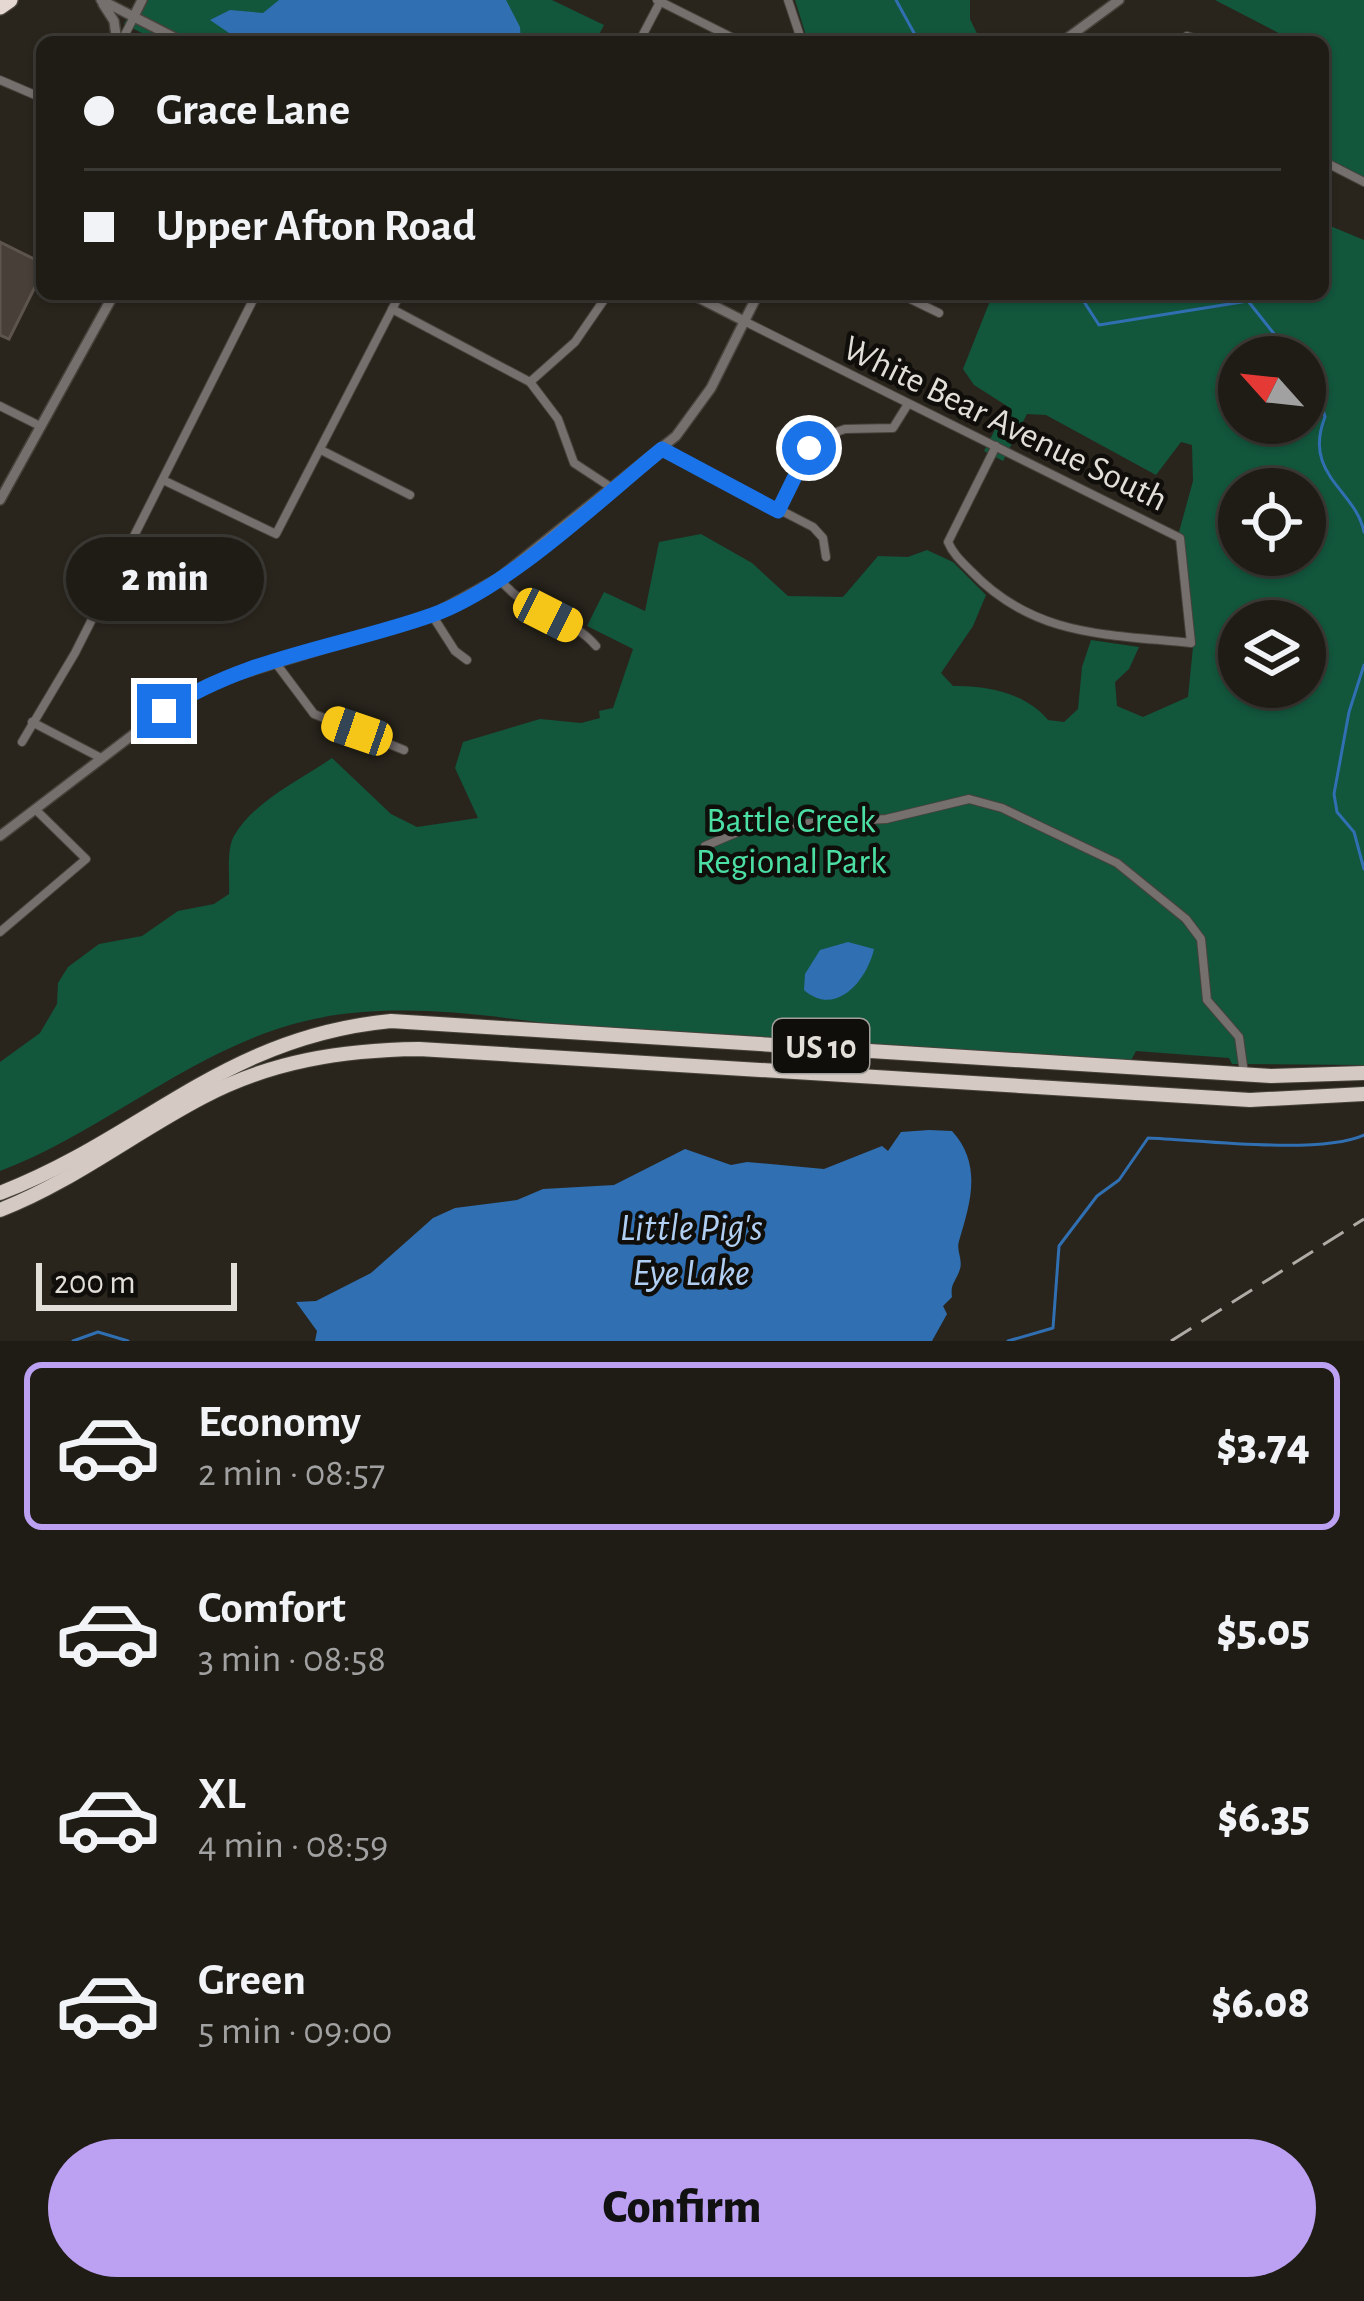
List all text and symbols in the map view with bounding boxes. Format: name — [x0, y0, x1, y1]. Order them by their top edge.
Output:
text: Grace Lane — [156, 88, 350, 133]
text: Upper Afton Road — [156, 204, 476, 249]
street label: White Bear Avenue South — [837, 330, 1173, 518]
north arrow — [1218, 336, 1326, 444]
map controls — [1218, 336, 1326, 708]
route start — [782, 421, 836, 475]
button: locate — [1218, 468, 1326, 576]
callout: 2 min — [65, 537, 263, 621]
text: 2 min — [121, 559, 209, 598]
car — [508, 583, 588, 647]
button: layers — [1218, 600, 1326, 708]
route end — [137, 684, 191, 738]
car — [317, 702, 397, 760]
park label: Battle Creek Regional Park — [696, 803, 887, 880]
road number: US 10 — [773, 1019, 869, 1073]
water label: Little Pig's Eye Lake — [619, 1209, 763, 1293]
scale bar — [36, 1257, 237, 1310]
text: 200 m — [54, 1267, 136, 1300]
icon: car — [54, 1392, 162, 1500]
text: Economy — [198, 1400, 361, 1445]
text: $3.74 — [1216, 1423, 1310, 1468]
text: 2 min · 08:57 — [198, 1454, 385, 1493]
icon: car — [54, 1578, 162, 1686]
text: Comfort — [198, 1586, 346, 1631]
text: $5.05 — [1216, 1609, 1310, 1654]
text: 3 min · 08:58 — [198, 1640, 386, 1679]
icon: car — [54, 1764, 162, 1872]
text: XL — [198, 1772, 246, 1817]
text: $6.35 — [1218, 1795, 1310, 1840]
text: 4 min · 08:59 — [198, 1826, 388, 1865]
icon: car — [54, 1950, 162, 2058]
text: Green — [198, 1958, 306, 2003]
text: $6.08 — [1211, 1981, 1310, 2026]
text: 5 min · 09:00 — [198, 2012, 392, 2051]
button: Confirm — [48, 2139, 1316, 2277]

